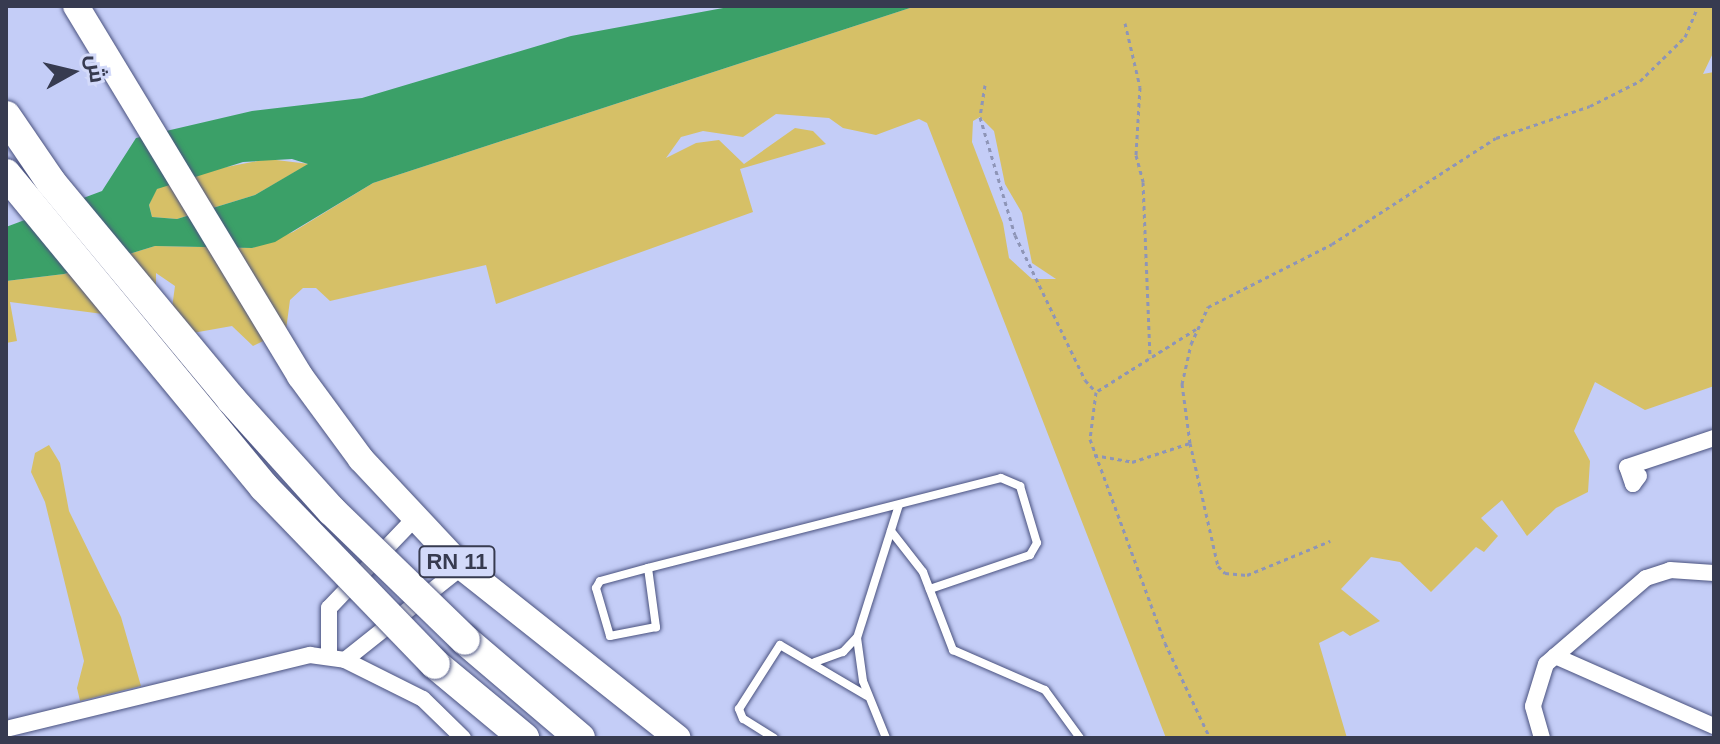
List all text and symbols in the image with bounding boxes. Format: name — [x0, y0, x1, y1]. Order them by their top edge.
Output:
north arrow — [32, 32, 112, 112]
text: ش — [82, 53, 111, 84]
road number: RN 11 — [417, 544, 497, 580]

